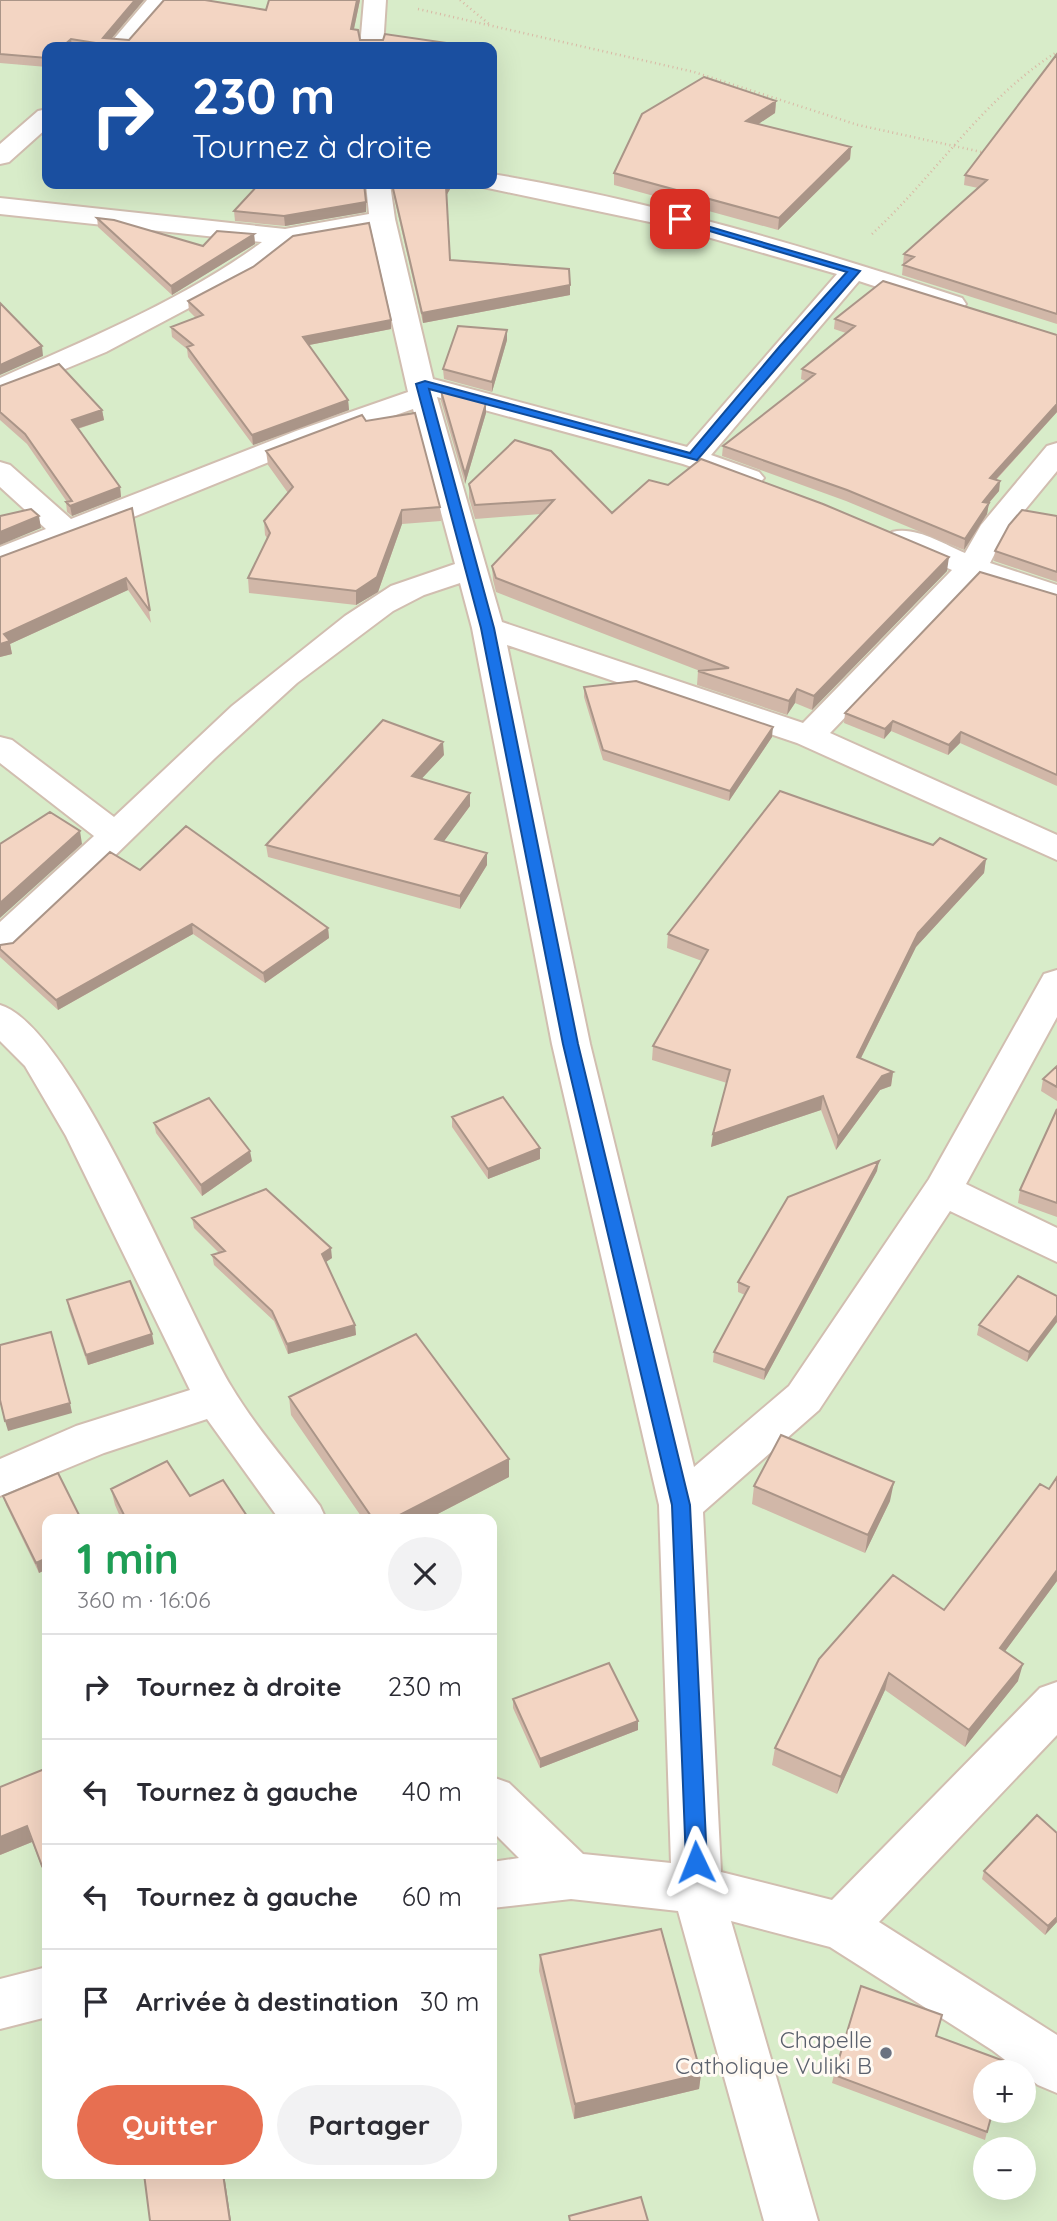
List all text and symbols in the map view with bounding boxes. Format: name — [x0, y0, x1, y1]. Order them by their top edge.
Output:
text: 230 m — [192, 65, 335, 126]
icon: right — [77, 70, 168, 161]
text: Tournez à droite — [192, 126, 432, 166]
pin — [650, 189, 710, 249]
icon: arrive — [661, 200, 699, 238]
text: 1 min — [77, 1532, 179, 1585]
button: close — [388, 1537, 462, 1611]
text: 360 m · 16:06 — [77, 1585, 211, 1614]
icon: right — [77, 1668, 115, 1706]
text: Tournez à droite — [136, 1670, 341, 1703]
text: 230 m — [388, 1670, 462, 1703]
icon: left — [77, 1773, 115, 1811]
text: Tournez à gauche — [136, 1775, 358, 1808]
text: 40 m — [402, 1775, 462, 1808]
position arrow — [659, 1825, 733, 1899]
icon: left — [77, 1878, 115, 1916]
text: Tournez à gauche — [136, 1880, 358, 1913]
text: 60 m — [402, 1880, 462, 1913]
icon: arrive — [77, 1983, 115, 2021]
text: Arrivée à destination — [136, 1985, 399, 2018]
text: 30 m — [420, 1985, 480, 2018]
place label: Chapelle Catholique Vuliki B — [675, 2025, 872, 2080]
marker: Chapelle Catholique Vuliki B — [878, 2045, 894, 2061]
map controls — [973, 2060, 1036, 2200]
button: + — [973, 2060, 1036, 2123]
button: Quitter — [77, 2085, 263, 2165]
button: Partager — [277, 2085, 462, 2165]
button: − — [973, 2137, 1036, 2200]

